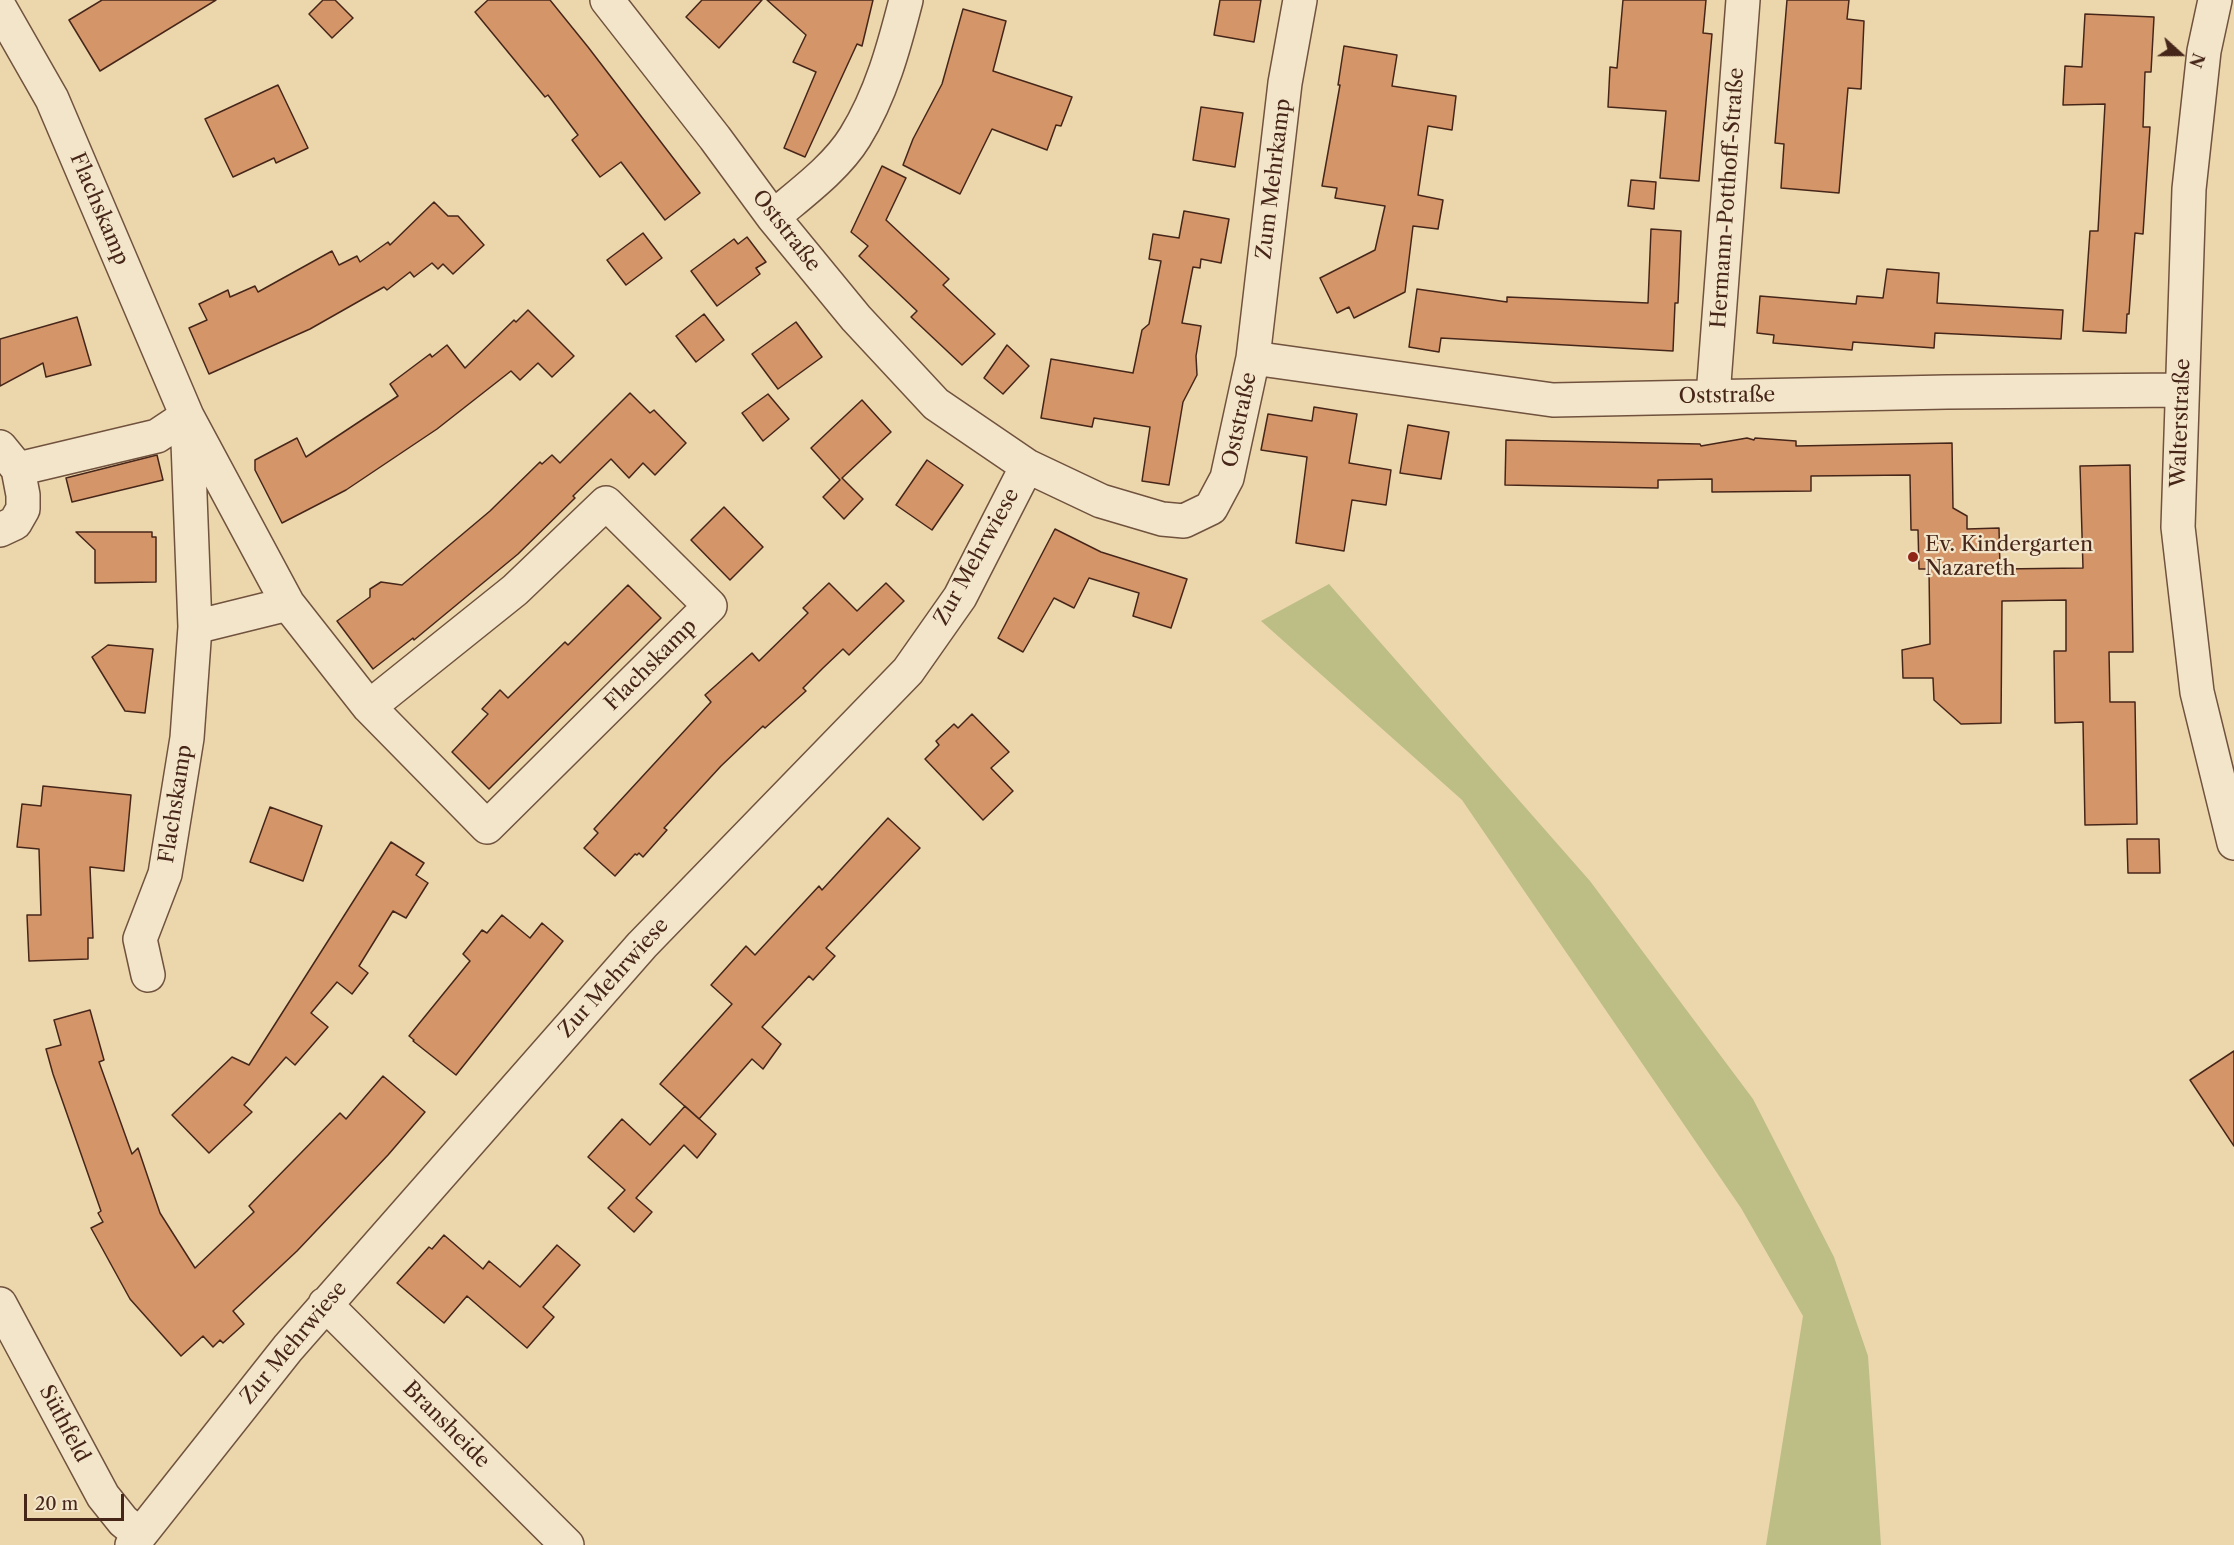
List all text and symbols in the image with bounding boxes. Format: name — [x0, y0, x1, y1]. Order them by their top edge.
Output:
north arrow — [2150, 24, 2210, 84]
text: N — [2185, 50, 2209, 71]
street label: Hermann-Potthoff-Straße — [1706, 67, 1750, 329]
street label: Zum Mehrkamp — [1252, 97, 1296, 261]
street label: Flachskamp — [64, 149, 134, 269]
street label: Oststraße — [746, 185, 826, 277]
street label: Walterstraße — [2166, 358, 2196, 488]
street label: Oststraße — [1218, 370, 1262, 470]
street label: Oststraße — [1679, 383, 1775, 409]
street label: Zur Mehrwiese — [929, 484, 1025, 630]
place label: Ev. Kindergarten Nazareth — [1925, 532, 2093, 582]
marker: Ev. Kindergarten Nazareth — [1906, 550, 1920, 564]
street label: Flachskamp — [600, 614, 702, 716]
street label: Flachskamp — [154, 743, 198, 865]
street label: Zur Mehrwiese — [554, 913, 674, 1043]
street label: Zur Mehrwiese — [235, 1277, 353, 1409]
street label: Bransheide — [397, 1376, 495, 1474]
street label: Süthfeld — [33, 1381, 95, 1467]
scale bar — [27, 1482, 128, 1520]
text: 20 m — [35, 1493, 78, 1515]

